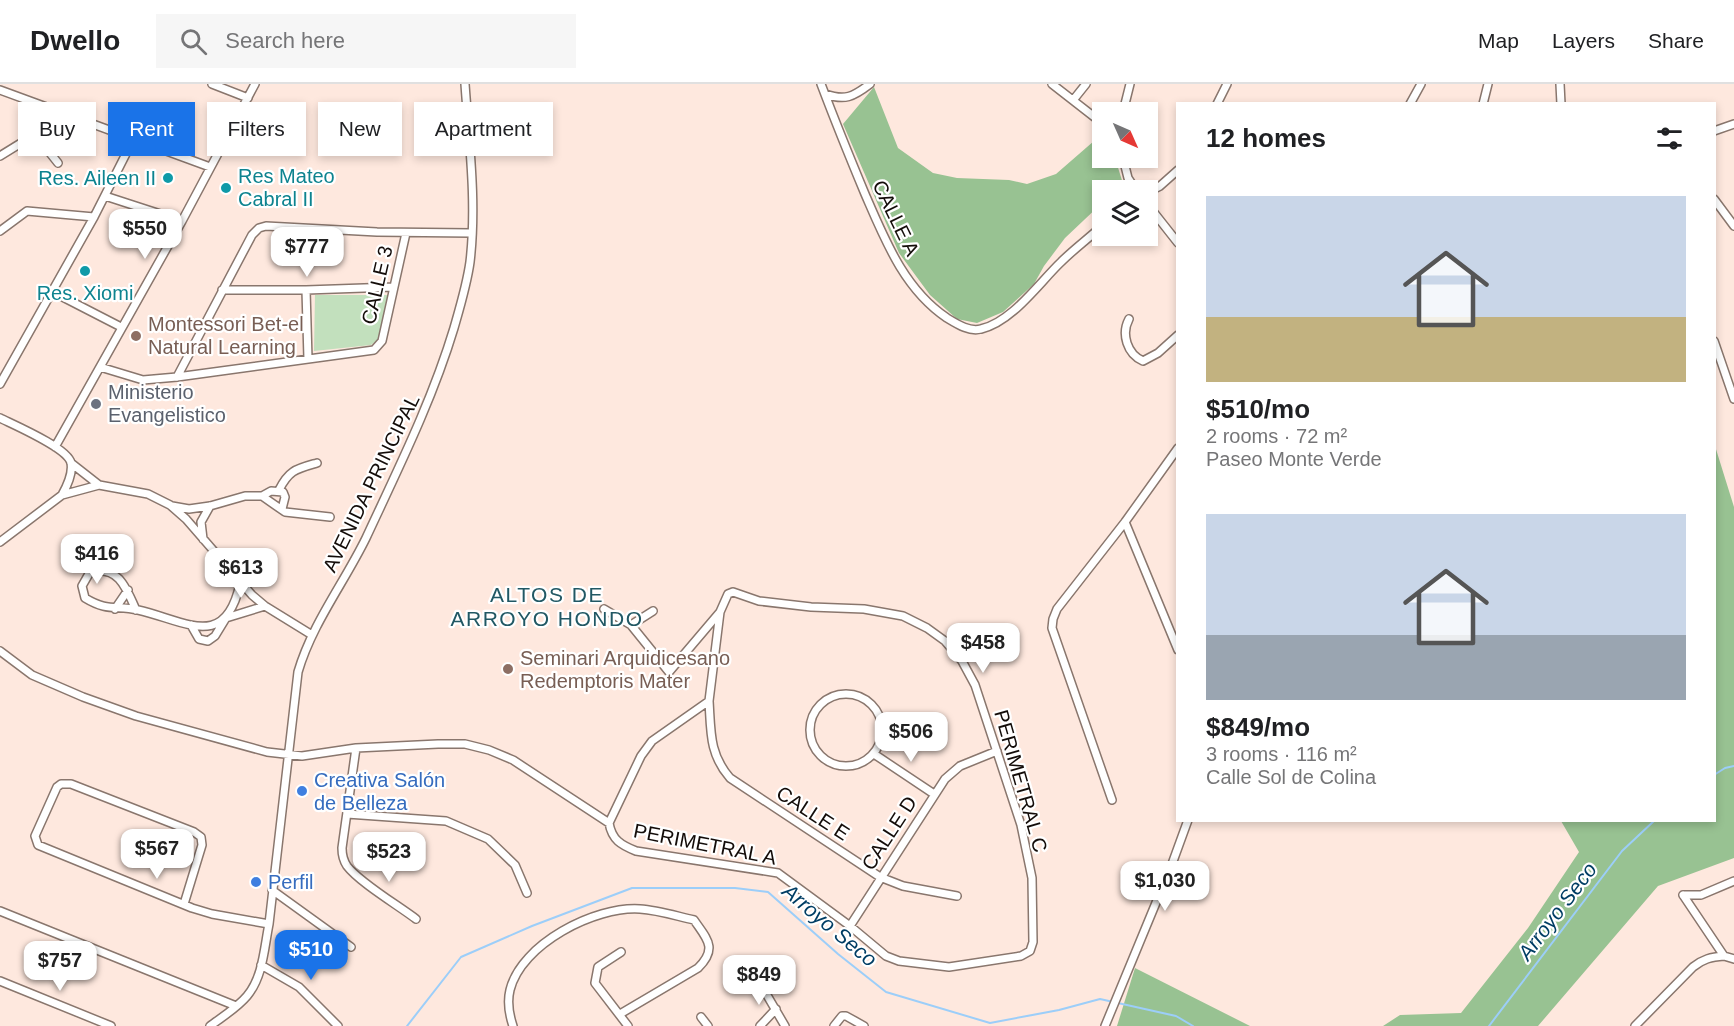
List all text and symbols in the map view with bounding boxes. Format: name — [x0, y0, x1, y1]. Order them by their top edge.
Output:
search box — [156, 14, 576, 68]
text: Dwello — [30, 25, 120, 56]
icon: search — [177, 25, 210, 58]
text: Search here — [225, 28, 345, 53]
text: Map — [1478, 29, 1519, 52]
text: Layers — [1552, 29, 1615, 52]
text: Share — [1648, 29, 1704, 52]
chip: Buy — [18, 102, 96, 156]
chip: Rent — [108, 102, 195, 156]
chip: Filters — [207, 102, 306, 156]
chip: New — [318, 102, 402, 156]
chip: Apartment — [414, 102, 553, 156]
north arrow — [1092, 102, 1158, 168]
map controls — [1092, 102, 1158, 246]
icon: filters — [1653, 122, 1686, 155]
text: 12 homes — [1206, 123, 1326, 153]
place label: Res Mateo Cabral II — [238, 165, 335, 210]
place label: Res. Aileen II — [38, 167, 156, 189]
marker: Res. Aileen II — [161, 171, 175, 185]
street label: CALLE A — [868, 177, 924, 260]
button: layers — [1092, 180, 1158, 246]
marker: Res Mateo Cabral II — [219, 181, 233, 195]
pin: $550 — [109, 209, 181, 260]
text: $550 — [123, 217, 167, 239]
pin: $777 — [271, 227, 343, 278]
text: $777 — [285, 235, 329, 257]
icon: home — [1392, 235, 1500, 343]
street label: CALLE 3 — [357, 244, 397, 326]
marker: Res. Xiomi — [78, 264, 92, 278]
place label: Res. Xiomi — [37, 282, 133, 304]
place label: Montessori Bet-el Natural Learning — [148, 313, 304, 358]
marker: Montessori Bet-el Natural Learning — [129, 329, 143, 343]
place label: Ministerio Evangelistico — [108, 381, 226, 426]
street label: AVENIDA PRINCIPAL — [318, 391, 424, 575]
text: $510/mo — [1206, 394, 1310, 424]
marker: Ministerio Evangelistico — [89, 397, 103, 411]
text: 2 rooms · 72 m² — [1206, 425, 1347, 447]
text: Paseo Monte Verde — [1206, 448, 1382, 470]
pin: $416 — [61, 534, 133, 585]
text: $416 — [75, 542, 119, 564]
pin: $613 — [205, 548, 277, 599]
icon: home — [1392, 553, 1500, 661]
text: $613 — [219, 556, 263, 578]
district label: ALTOS DE ARROYO HONDO — [450, 583, 644, 630]
pin: $458 — [947, 623, 1019, 674]
text: $458 — [961, 631, 1005, 653]
place label: Seminari Arquidicesano Redemptoris Mater — [520, 647, 730, 692]
marker: Seminari Arquidicesano Redemptoris Mater — [501, 662, 515, 676]
street label: PERIMETRAL C — [990, 707, 1052, 855]
pin: $506 — [875, 712, 947, 763]
text: $849/mo — [1206, 712, 1310, 742]
text: $506 — [889, 720, 933, 742]
text: 3 rooms · 116 m² — [1206, 743, 1357, 765]
text: Calle Sol de Colina — [1206, 766, 1376, 788]
place label: Creativa Salón de Belleza — [314, 769, 445, 814]
street label: CALLE E — [773, 781, 853, 845]
marker: Creativa Salón de Belleza — [295, 784, 309, 798]
street label: CALLE D — [857, 792, 921, 874]
street label: PERIMETRAL A — [632, 819, 779, 869]
pin: $567 — [121, 829, 193, 880]
pin: $523 — [353, 832, 425, 883]
text: $567 — [135, 837, 179, 859]
text: $523 — [367, 840, 411, 862]
water label: Arroyo Seco — [1512, 858, 1601, 966]
pin: $1,030 — [1116, 861, 1214, 912]
text: $1,030 — [1134, 869, 1196, 891]
place label: Perfil — [268, 871, 314, 893]
marker: Perfil — [249, 875, 263, 889]
water label: Arroyo Seco — [777, 878, 882, 971]
pin: $510 — [275, 930, 347, 981]
text: $510 — [289, 938, 333, 960]
pin: $757 — [24, 941, 96, 992]
text: $757 — [38, 949, 82, 971]
pin: $849 — [723, 955, 795, 1006]
text: $849 — [737, 963, 781, 985]

